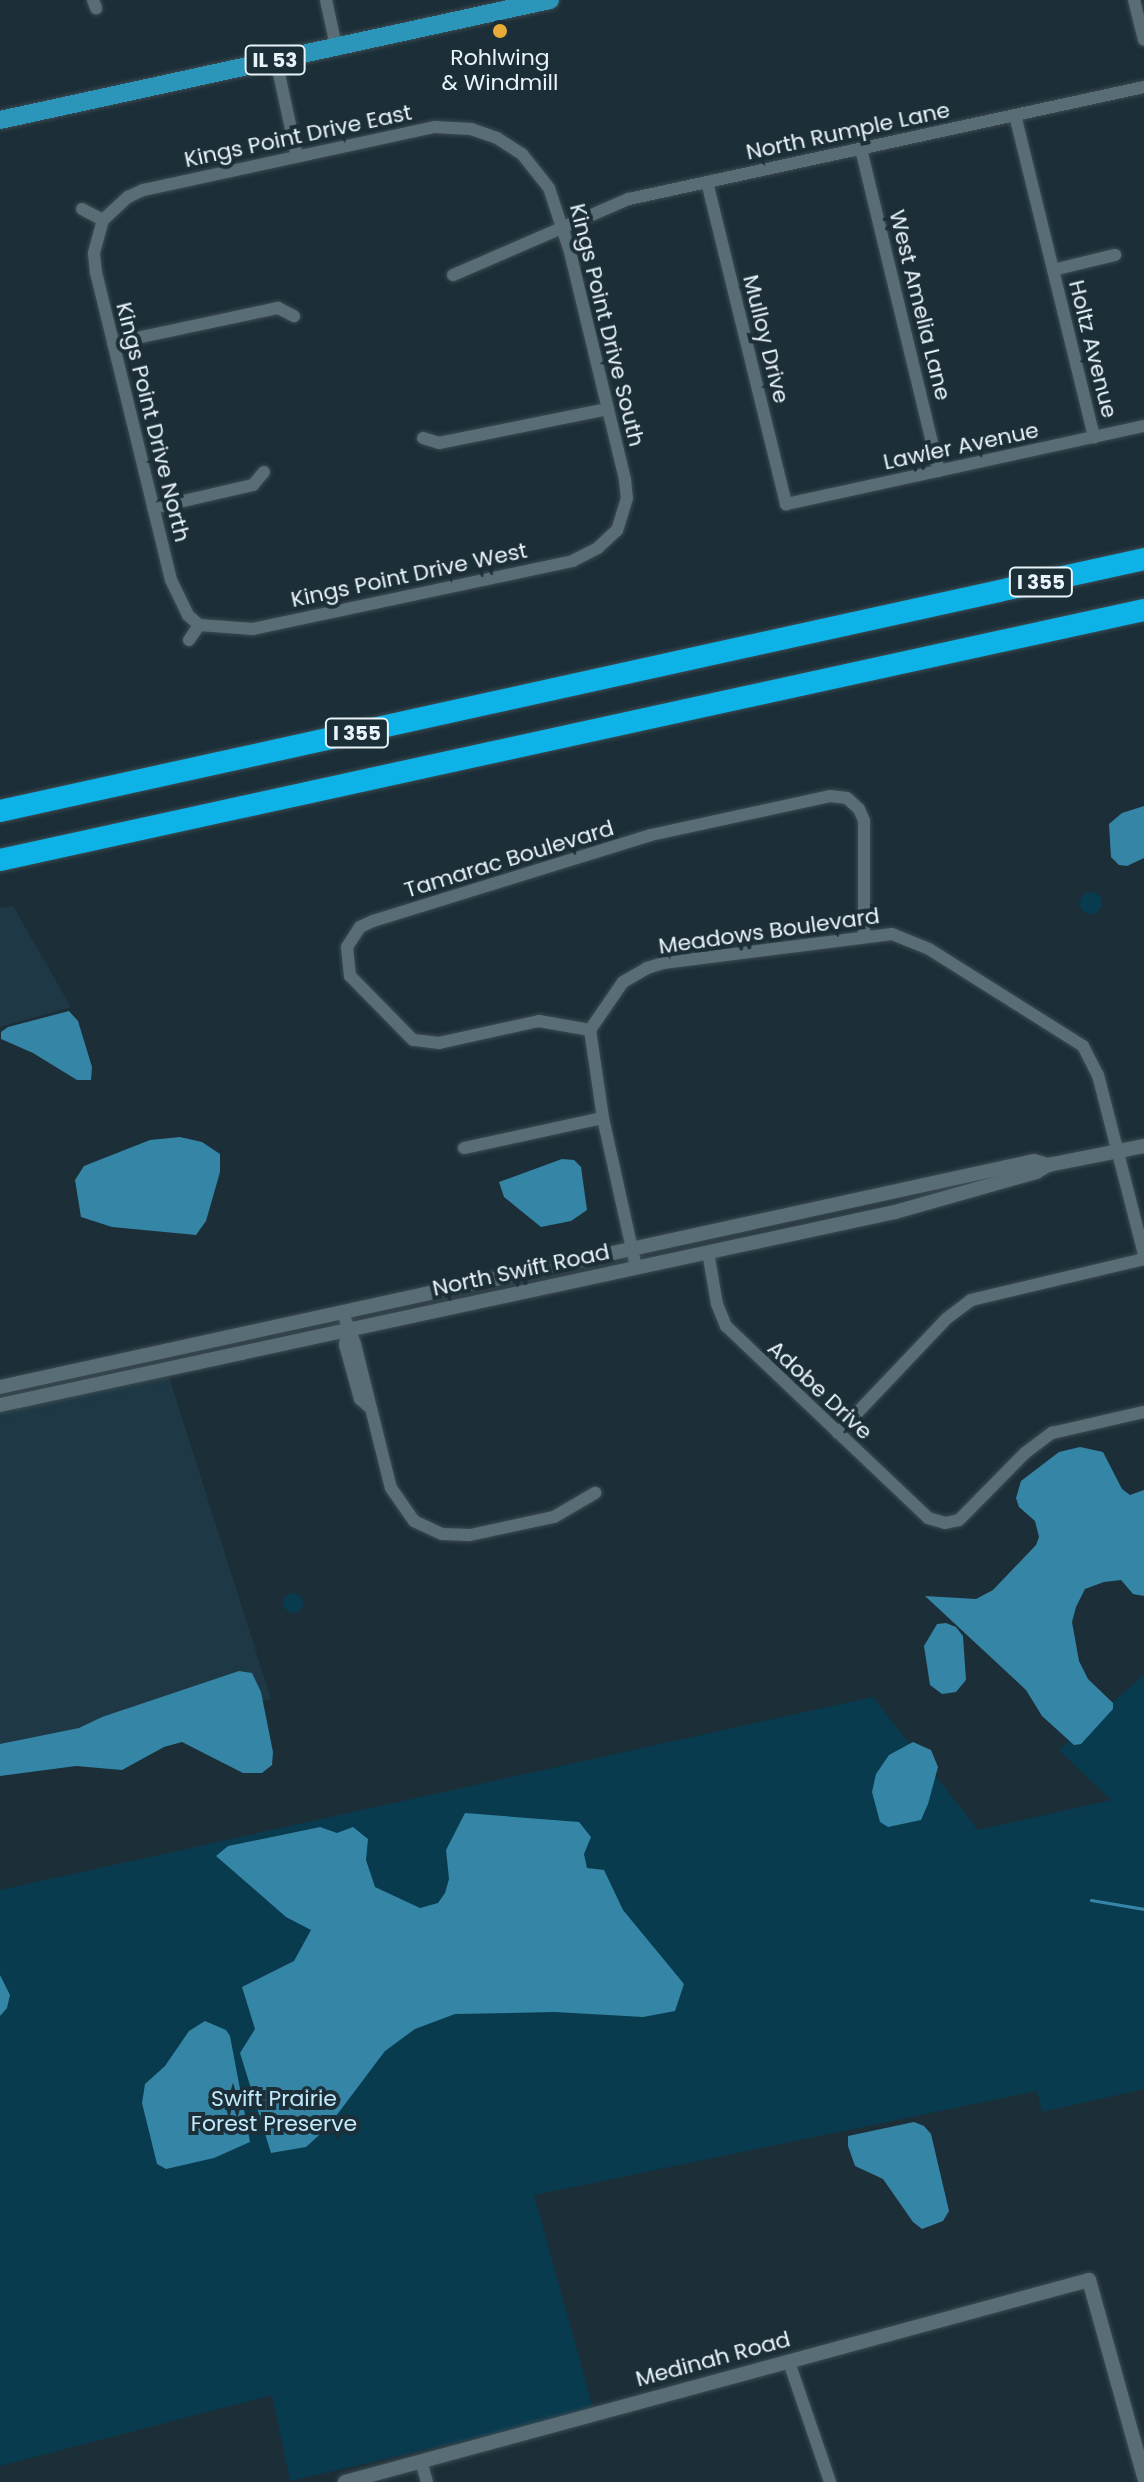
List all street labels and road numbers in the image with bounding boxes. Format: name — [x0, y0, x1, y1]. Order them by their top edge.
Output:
road number: IL 53 — [243, 44, 307, 76]
street label: North Rumple Lane — [744, 96, 952, 166]
street label: Kings Point Drive East — [182, 99, 414, 173]
street label: Kings Point Drive South — [564, 201, 650, 449]
street label: West Amelia Lane — [884, 207, 956, 403]
street label: Mulloy Drive — [737, 272, 795, 406]
street label: Holtz Avenue — [1063, 277, 1123, 421]
street label: Kings Point Drive North — [110, 299, 196, 545]
street label: Lawler Avenue — [881, 417, 1041, 475]
street label: Kings Point Drive West — [289, 537, 529, 613]
road number: I 355 — [1007, 566, 1075, 598]
road number: I 355 — [323, 717, 391, 749]
street label: Tamarac Boulevard — [401, 815, 617, 903]
street label: Meadows Boulevard — [657, 902, 881, 960]
street label: North Swift Road — [430, 1238, 612, 1302]
street label: Adobe Drive — [762, 1335, 878, 1445]
street label: Medinah Road — [633, 2326, 793, 2392]

